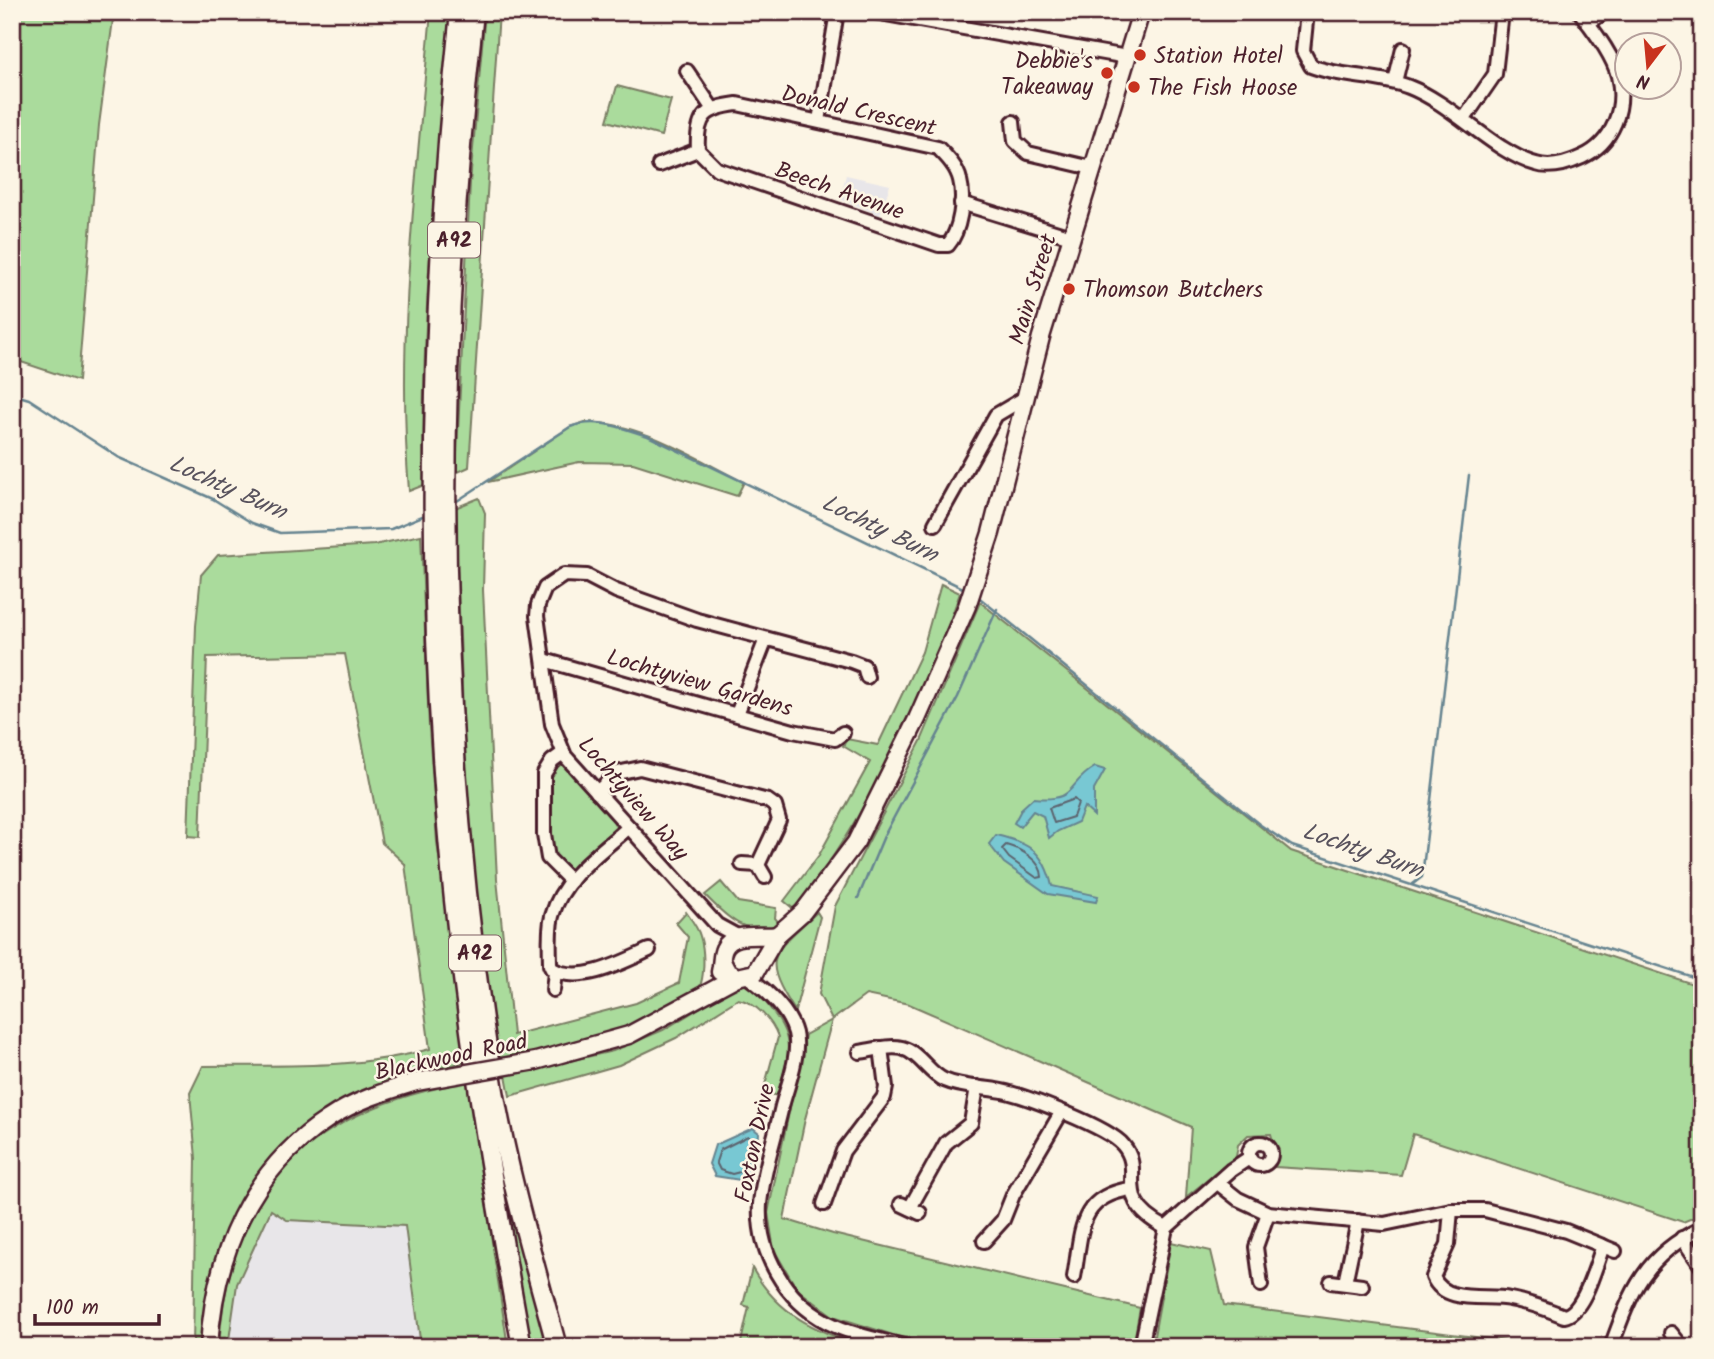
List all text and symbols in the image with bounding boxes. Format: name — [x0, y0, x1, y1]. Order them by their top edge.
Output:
north arrow — [1612, 32, 1682, 102]
place label: Station Hotel — [1154, 39, 1283, 75]
place label: Debbie's Takeaway — [1001, 44, 1093, 106]
marker: Station Hotel — [1132, 47, 1148, 63]
text: N — [1634, 64, 1654, 96]
marker: Debbie's Takeaway — [1099, 65, 1115, 81]
place label: The Fish Hoose — [1148, 71, 1297, 107]
street label: Donald Crescent — [778, 77, 941, 147]
marker: The Fish Hoose — [1126, 79, 1142, 95]
street label: Beech Avenue — [770, 153, 909, 231]
road number: A92 — [428, 222, 480, 258]
street label: Main Street — [1000, 229, 1068, 349]
place label: Thomson Butchers — [1083, 273, 1263, 309]
marker: Thomson Butchers — [1061, 281, 1077, 297]
water label: Lochty Burn — [162, 445, 295, 533]
water label: Lochty Burn — [815, 484, 946, 575]
street label: Lochtyview Gardens — [602, 640, 797, 728]
street label: Lochtyview Way — [568, 729, 697, 870]
water label: Lochty Burn — [1297, 813, 1430, 891]
road number: A92 — [449, 936, 501, 970]
street label: Blackwood Road — [372, 1024, 532, 1092]
street label: Foxton Drive — [726, 1080, 786, 1206]
scale bar — [35, 1282, 159, 1326]
text: 100 m — [46, 1292, 99, 1325]

